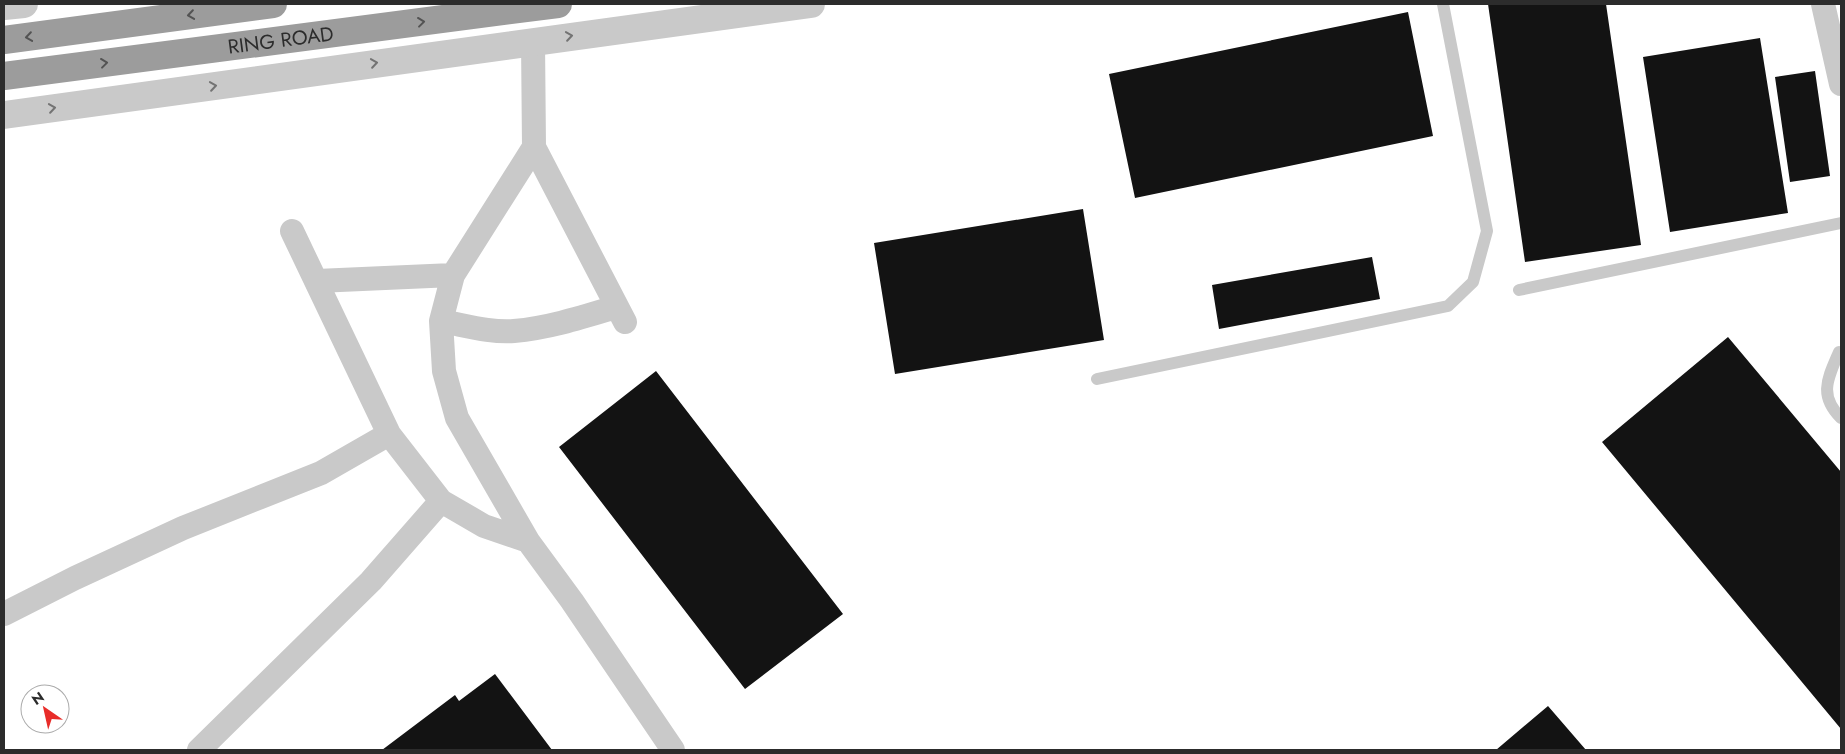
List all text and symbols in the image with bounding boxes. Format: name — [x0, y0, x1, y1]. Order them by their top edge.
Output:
one-way arrow — [186, 9, 194, 20]
one-way arrow — [417, 17, 426, 27]
street label: RING ROAD — [226, 19, 335, 61]
one-way arrow — [25, 31, 33, 42]
one-way arrow — [566, 31, 574, 42]
one-way arrow — [100, 58, 108, 69]
one-way arrow — [370, 59, 378, 69]
one-way arrow — [209, 81, 217, 92]
one-way arrow — [48, 104, 56, 114]
north arrow — [20, 684, 70, 734]
text: N — [28, 687, 48, 710]

